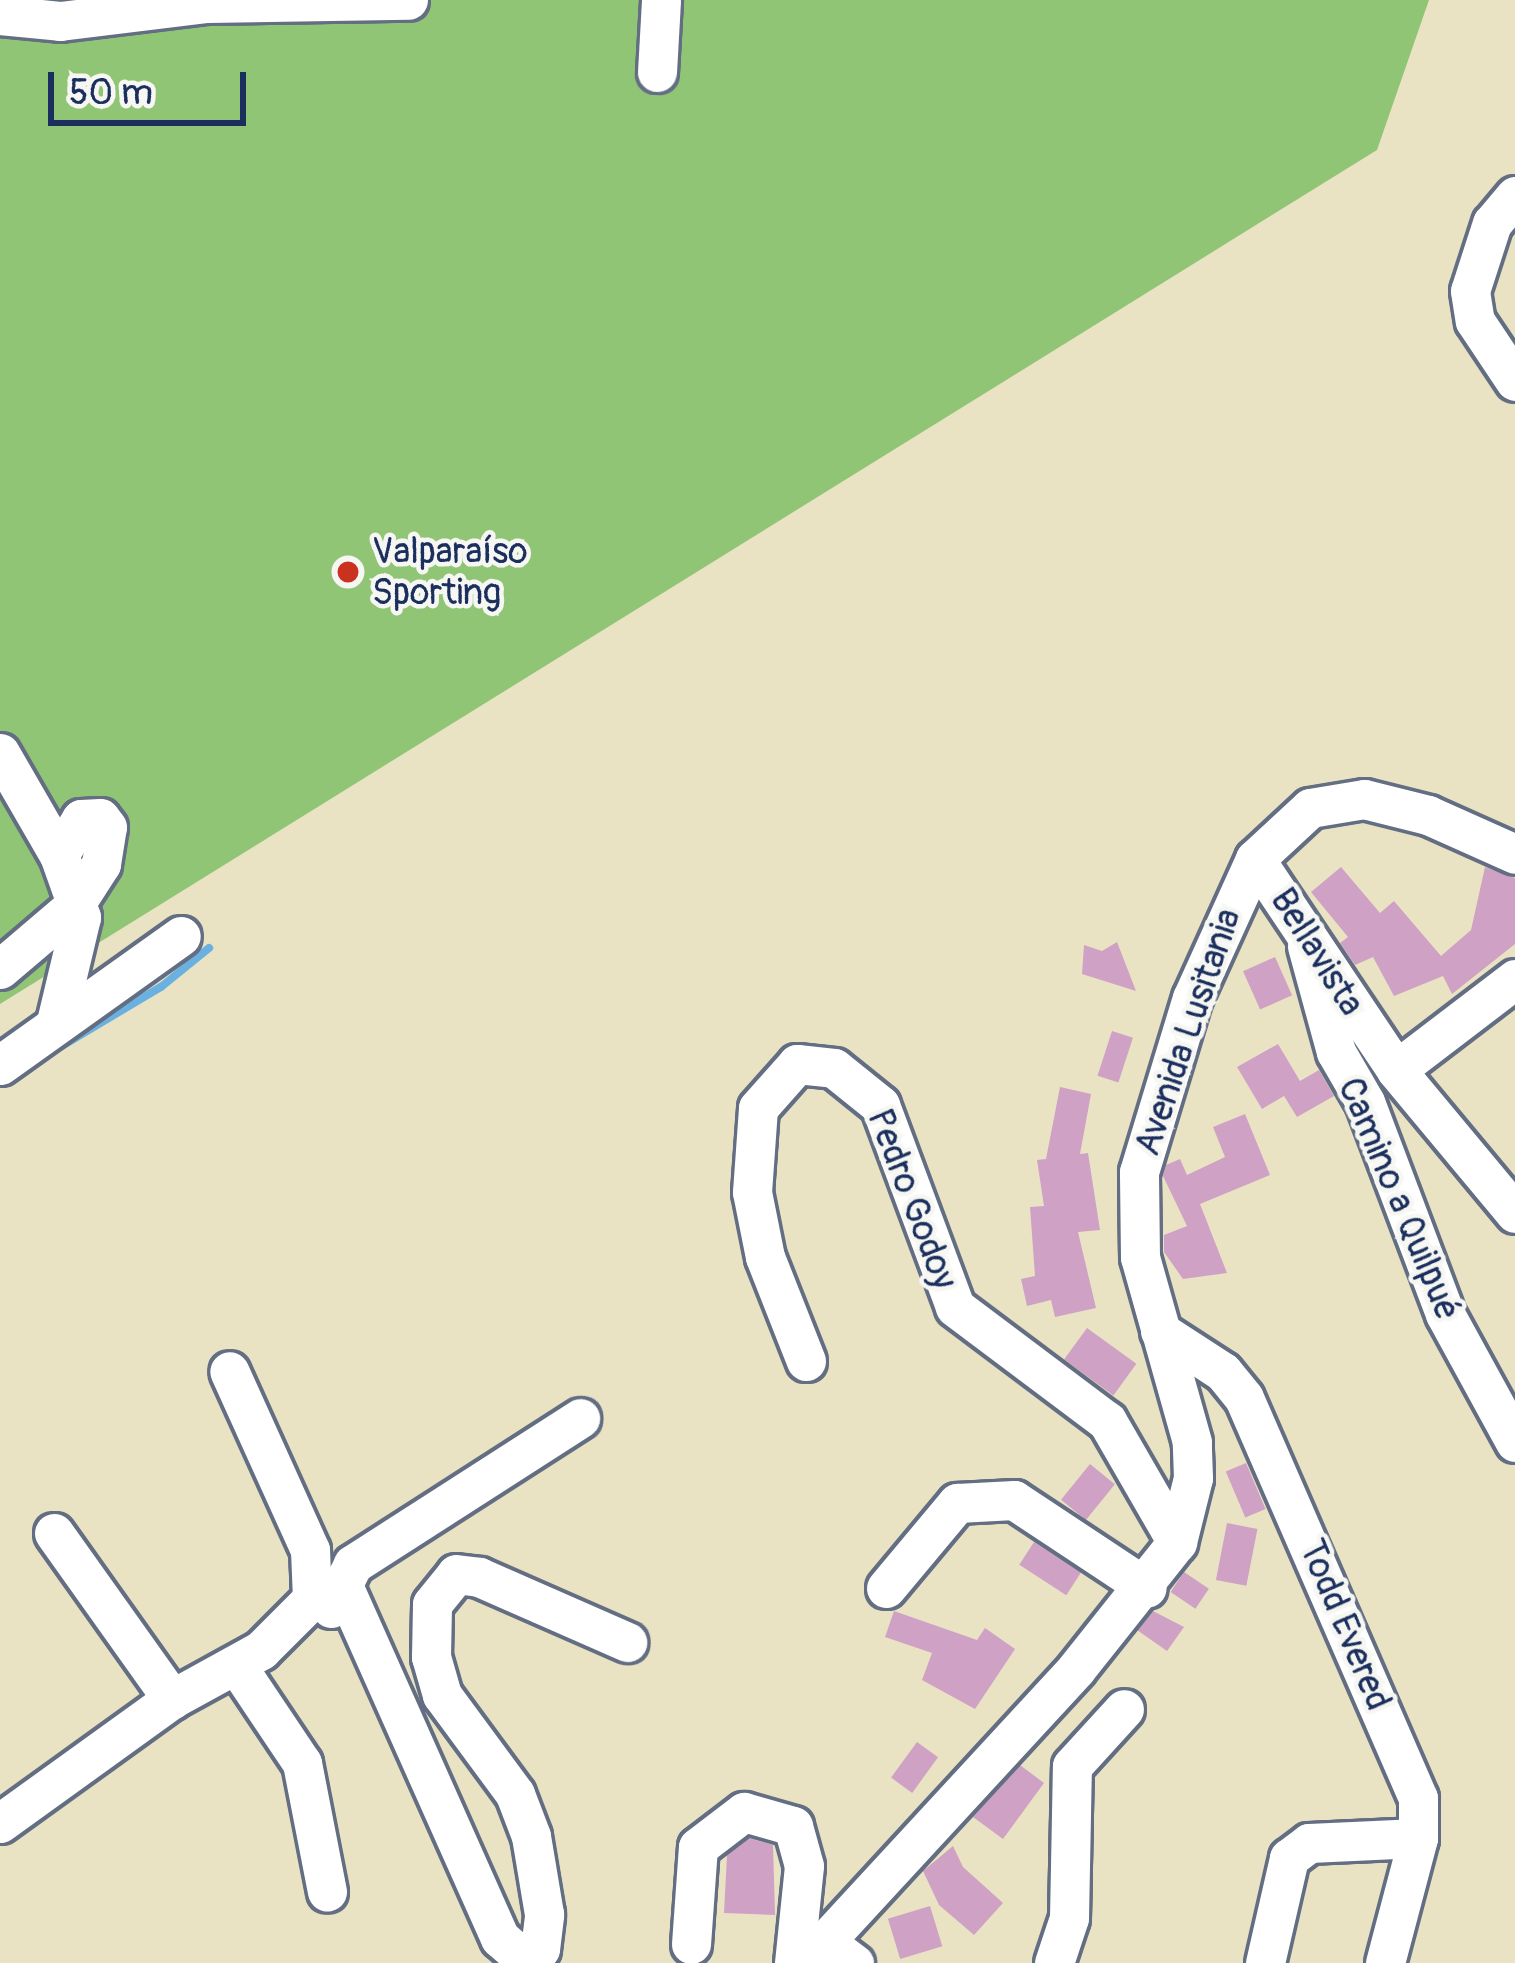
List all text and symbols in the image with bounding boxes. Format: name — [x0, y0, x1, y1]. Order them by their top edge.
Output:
scale bar — [54, 48, 252, 122]
text: 50 m — [69, 70, 153, 115]
place label: Valparaíso Sporting — [372, 529, 528, 614]
marker: Valparaíso Sporting — [335, 559, 361, 585]
street label: Bellavista — [1261, 880, 1373, 1024]
street label: Avenida Lusitania — [1126, 903, 1250, 1161]
street label: Camino a Quilpué — [1328, 1071, 1470, 1327]
street label: Pedro Godoy — [858, 1103, 966, 1295]
street label: Todd Evered — [1290, 1533, 1400, 1717]

